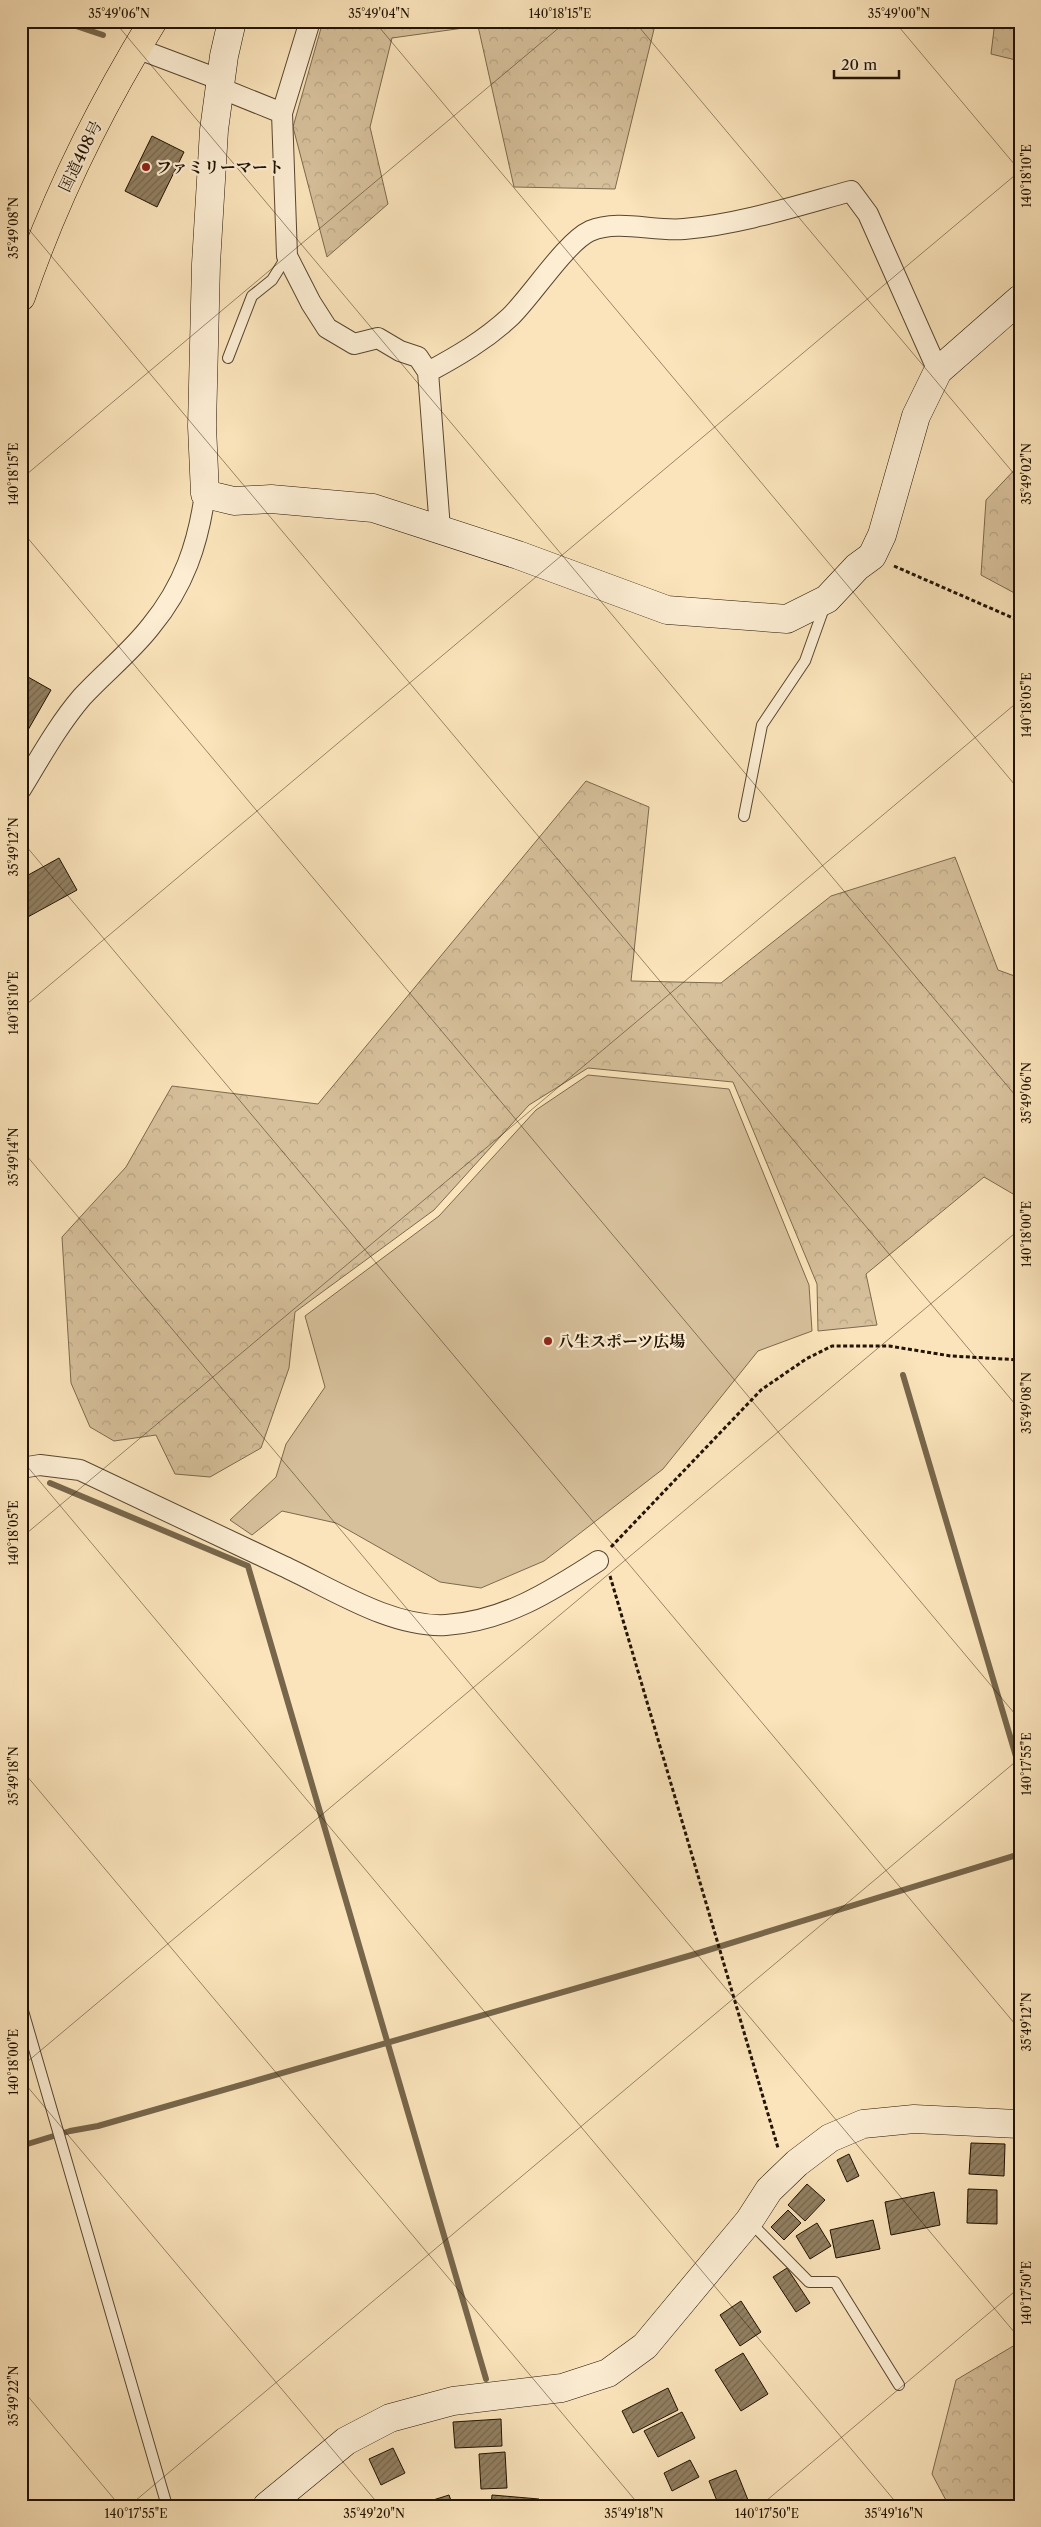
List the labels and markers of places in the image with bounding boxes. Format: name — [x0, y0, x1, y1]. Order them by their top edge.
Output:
place label: ファミリーマート — [156, 157, 284, 177]
marker: ファミリーマート — [140, 161, 152, 173]
place label: 八生スポーツ広場 — [558, 1331, 685, 1351]
marker: 八生スポーツ広場 — [542, 1335, 554, 1347]

